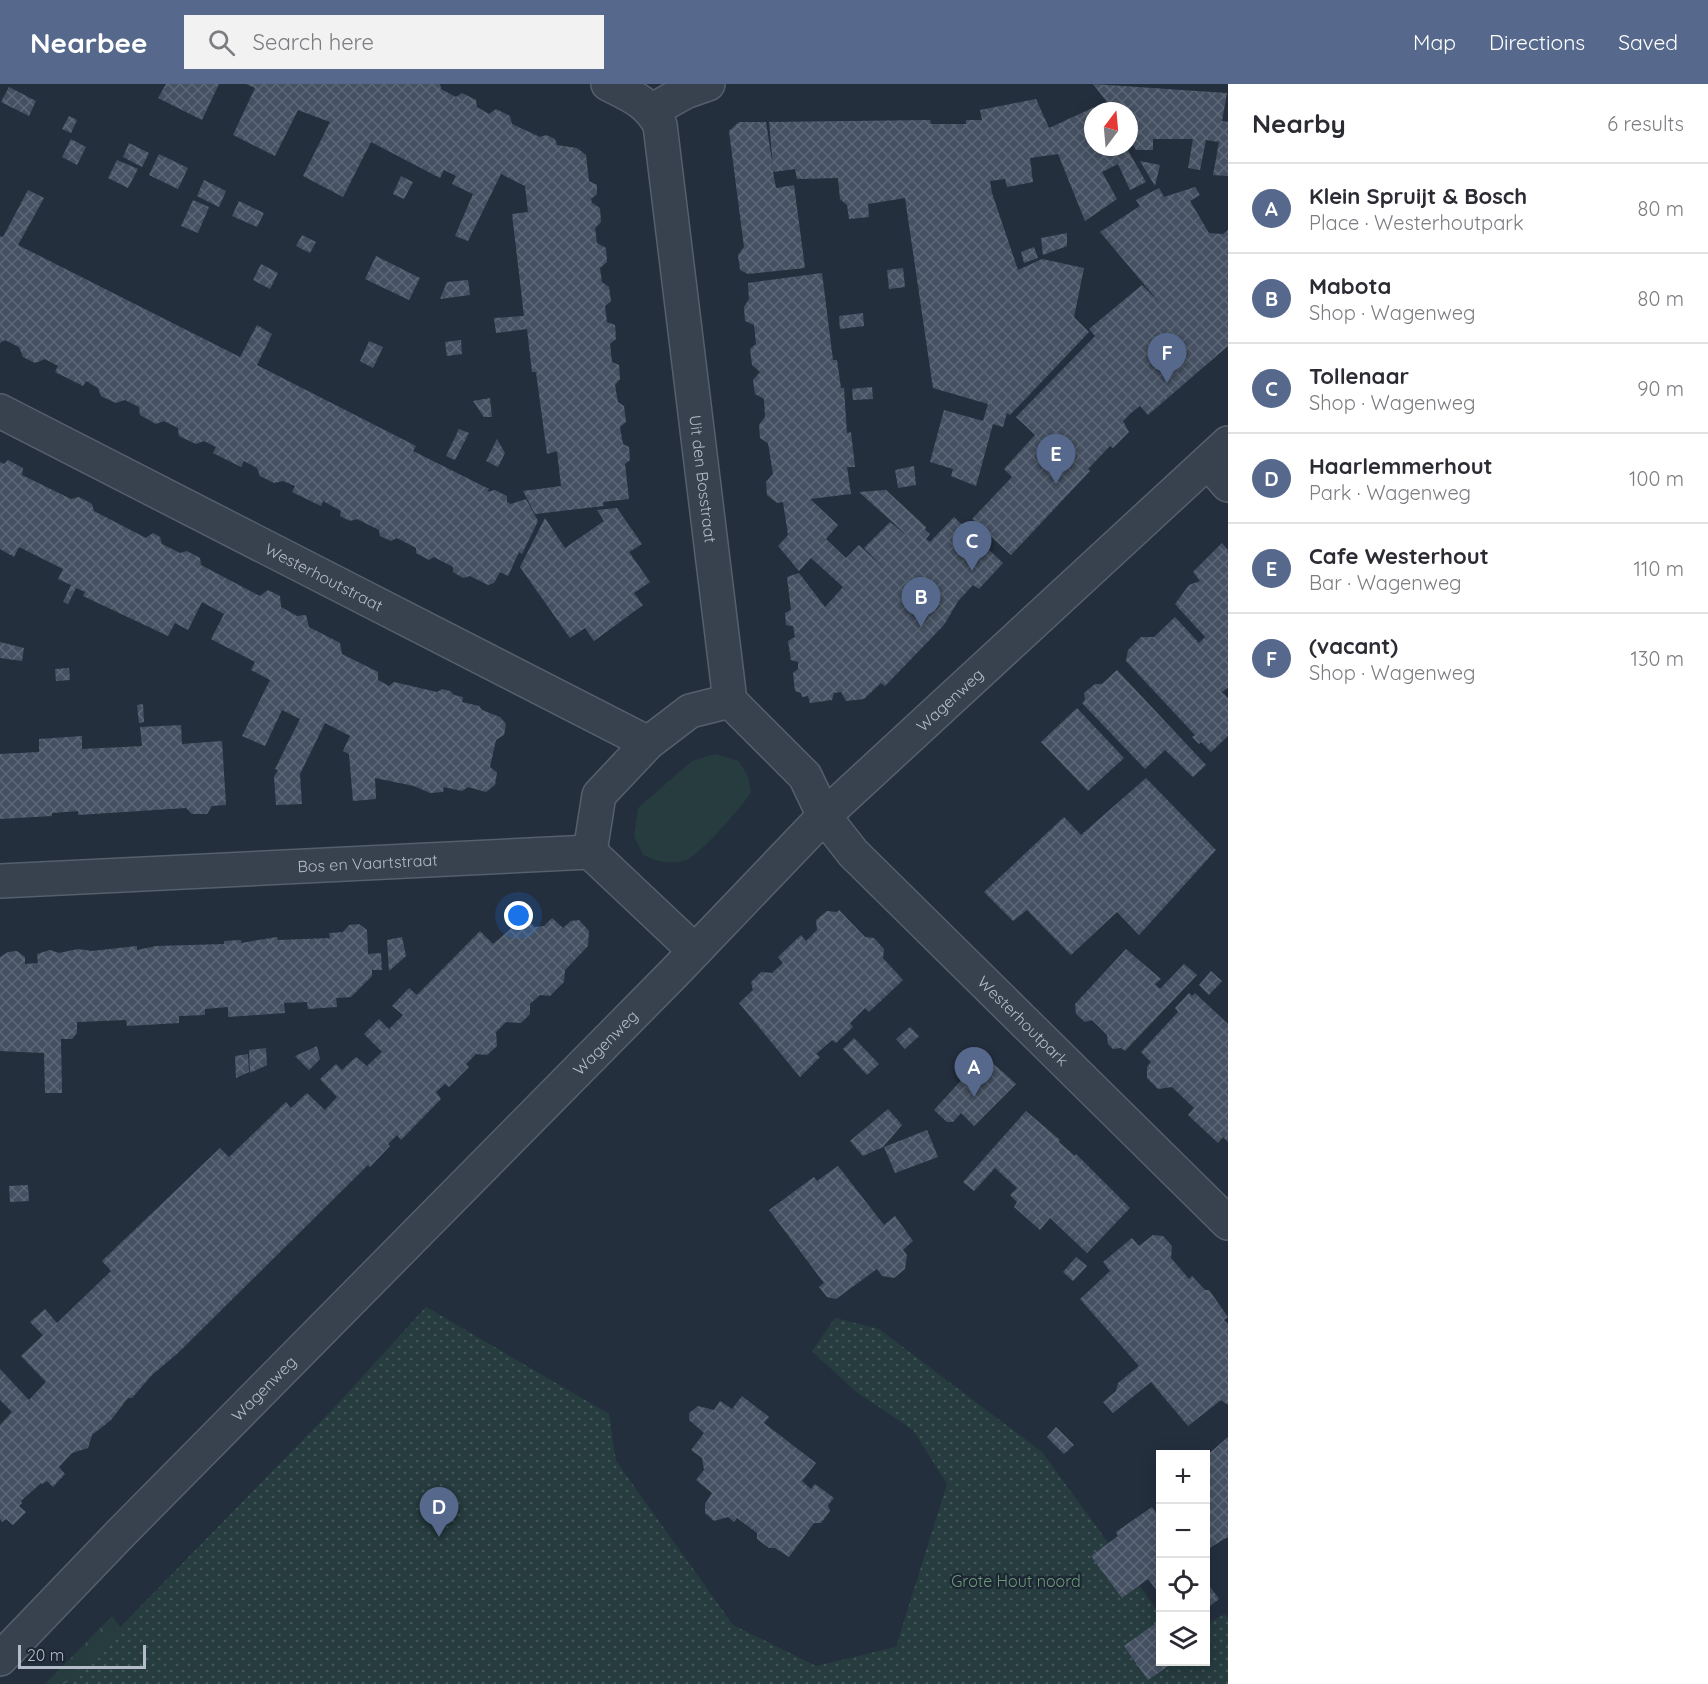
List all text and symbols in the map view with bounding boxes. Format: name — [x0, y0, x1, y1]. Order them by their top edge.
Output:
search box — [184, 15, 604, 69]
text: Nearbee — [30, 25, 148, 60]
icon: search — [205, 26, 238, 59]
text: Search here — [253, 28, 374, 56]
text: Map — [1413, 29, 1456, 55]
text: Directions — [1489, 29, 1585, 55]
text: Saved — [1618, 29, 1678, 55]
north arrow — [1084, 102, 1138, 156]
text: Nearby — [1252, 107, 1346, 140]
text: 6 results — [1607, 111, 1684, 136]
text: Klein Spruijt & Bosch — [1309, 182, 1527, 210]
text: A — [1265, 196, 1278, 221]
text: 80 m — [1638, 196, 1684, 221]
text: Place · Westerhoutpark — [1309, 210, 1524, 235]
text: Mabota — [1309, 272, 1391, 300]
text: B — [1265, 286, 1278, 311]
text: 80 m — [1638, 286, 1684, 311]
text: Shop · Wagenweg — [1309, 300, 1476, 325]
pin: F — [1148, 334, 1186, 383]
text: Tollenaar — [1309, 362, 1409, 390]
text: C — [1265, 376, 1278, 401]
text: 90 m — [1637, 376, 1684, 401]
text: Shop · Wagenweg — [1309, 390, 1476, 415]
street label: Uit den Bosstraat — [685, 414, 721, 544]
pin: E — [1036, 434, 1076, 484]
text: Haarlemmerhout — [1309, 452, 1493, 480]
text: D — [1264, 466, 1279, 491]
text: 100 m — [1629, 466, 1684, 491]
text: Park · Wagenweg — [1309, 480, 1471, 505]
pin: C — [952, 522, 992, 571]
street label: Westerhoutstraat — [262, 538, 386, 615]
text: Cafe Westerhout — [1309, 542, 1489, 570]
text: E — [1266, 556, 1277, 581]
text: 110 m — [1634, 556, 1684, 581]
text: Bar · Wagenweg — [1309, 570, 1462, 595]
pin: B — [902, 578, 940, 627]
text: (vacant) — [1309, 632, 1398, 660]
text: F — [1266, 646, 1277, 671]
text: 130 m — [1631, 646, 1684, 671]
text: Shop · Wagenweg — [1309, 660, 1476, 685]
street label: Wagenweg — [912, 664, 987, 736]
street label: Bos en Vaartstraat — [297, 849, 438, 876]
your location — [504, 901, 533, 930]
street label: Westerhoutpark — [973, 972, 1073, 1070]
street label: Wagenweg — [569, 1006, 642, 1079]
pin: A — [954, 1048, 994, 1097]
street label: Wagenweg — [227, 1351, 300, 1425]
map controls — [1156, 1450, 1210, 1666]
button: + — [1156, 1450, 1210, 1504]
pin: D — [420, 1488, 458, 1537]
button: − — [1156, 1504, 1210, 1558]
button: locate — [1156, 1558, 1210, 1612]
park label: Grote Hout noord — [951, 1571, 1081, 1591]
button: layers — [1156, 1612, 1210, 1666]
scale bar — [18, 1642, 146, 1670]
text: 20 m — [27, 1645, 64, 1665]

